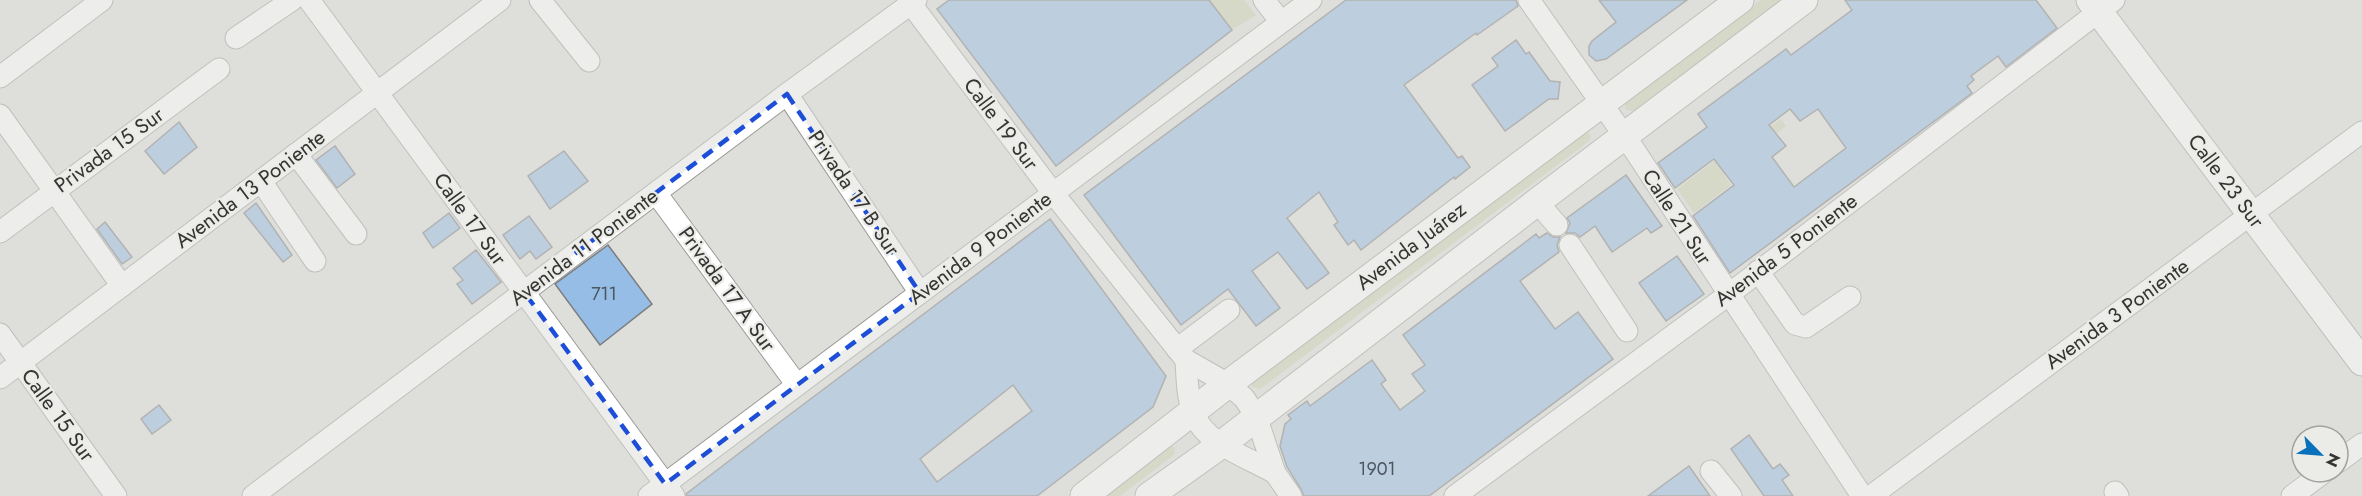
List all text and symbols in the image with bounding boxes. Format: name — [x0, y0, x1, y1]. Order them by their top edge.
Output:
street label: Calle 19 Sur — [956, 72, 1046, 177]
street label: Privada 15 Sur — [48, 100, 171, 200]
street label: Avenida 13 Poniente — [169, 122, 332, 255]
street label: Privada 17 B Sur — [801, 124, 908, 263]
street label: Calle 23 Sur — [2181, 128, 2272, 235]
street label: Calle 21 Sur — [1635, 163, 1720, 271]
street label: Calle 17 Sur — [426, 167, 514, 272]
street label: Avenida 11 Poniente — [503, 181, 665, 313]
street label: Avenida 9 Poniente — [902, 184, 1058, 312]
street label: Avenida 5 Poniente — [1708, 186, 1864, 314]
street label: Avenida Juárez — [1350, 194, 1472, 297]
street label: Privada 17 A Sur — [671, 220, 783, 358]
street label: Avenida 3 Poniente — [2039, 251, 2195, 377]
house number: 711 — [591, 281, 617, 307]
street label: Calle 15 Sur — [14, 362, 103, 468]
north arrow — [2290, 424, 2350, 484]
text: N — [2320, 450, 2346, 471]
house number: 1901 — [1358, 456, 1396, 482]

